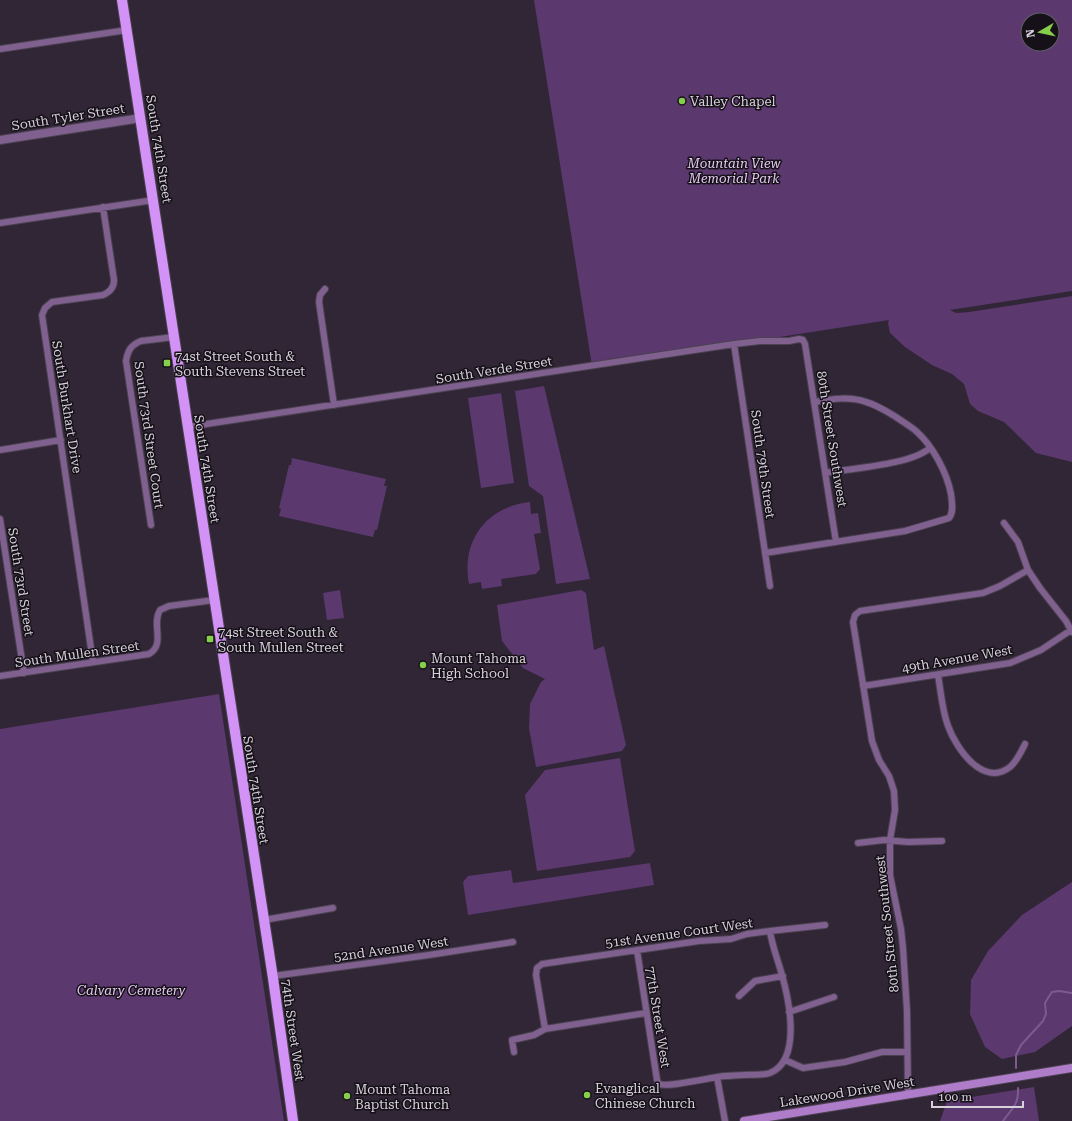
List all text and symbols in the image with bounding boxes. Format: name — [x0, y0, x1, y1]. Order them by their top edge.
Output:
north arrow — [1020, 12, 1060, 52]
text: N — [1023, 28, 1038, 39]
street label: South 74th Street — [143, 94, 175, 204]
place label: Valley Chapel — [690, 94, 776, 109]
marker: Valley Chapel — [677, 96, 687, 106]
street label: South Tyler Street — [10, 101, 126, 133]
park label: Mountain View Memorial Park — [687, 156, 781, 186]
street label: South Burkhart Drive — [49, 340, 85, 474]
place label: 74st Street South & South Stevens Street — [175, 349, 305, 379]
street label: South Verde Street — [435, 353, 553, 387]
marker: 74st Street South & South Stevens Street — [162, 358, 172, 368]
street label: South 73rd Street Court — [131, 360, 167, 510]
street label: 80th Street Southwest — [814, 370, 850, 508]
street label: South 79th Street — [748, 409, 778, 519]
street label: South 74th Street — [191, 414, 223, 524]
street label: South 73rd Street — [5, 527, 37, 637]
place label: 74st Street South & South Mullen Street — [218, 625, 344, 655]
marker: 74st Street South & South Mullen Street — [205, 634, 215, 644]
street label: South Mullen Street — [14, 638, 140, 670]
street label: 49th Avenue West — [901, 642, 1013, 676]
place label: Mount Tahoma High School — [431, 651, 526, 681]
marker: Mount Tahoma High School — [418, 660, 428, 670]
street label: South 74th Street — [240, 735, 272, 845]
street label: 80th Street Southwest — [872, 855, 902, 993]
street label: 51st Avenue Court West — [604, 915, 754, 951]
street label: 52nd Avenue West — [333, 934, 449, 964]
street label: 77th Street West — [643, 965, 673, 1069]
street label: 74th Street West — [278, 978, 308, 1082]
park label: Calvary Cemetery — [77, 983, 185, 998]
street label: Lakewood Drive West — [779, 1074, 916, 1110]
place label: Evanglical Chinese Church — [595, 1081, 696, 1111]
place label: Mount Tahoma Baptist Church — [355, 1082, 450, 1112]
scale bar — [932, 1083, 1023, 1109]
marker: Evanglical Chinese Church — [582, 1090, 592, 1100]
text: 100 m — [938, 1090, 972, 1104]
marker: Mount Tahoma Baptist Church — [342, 1091, 352, 1101]

